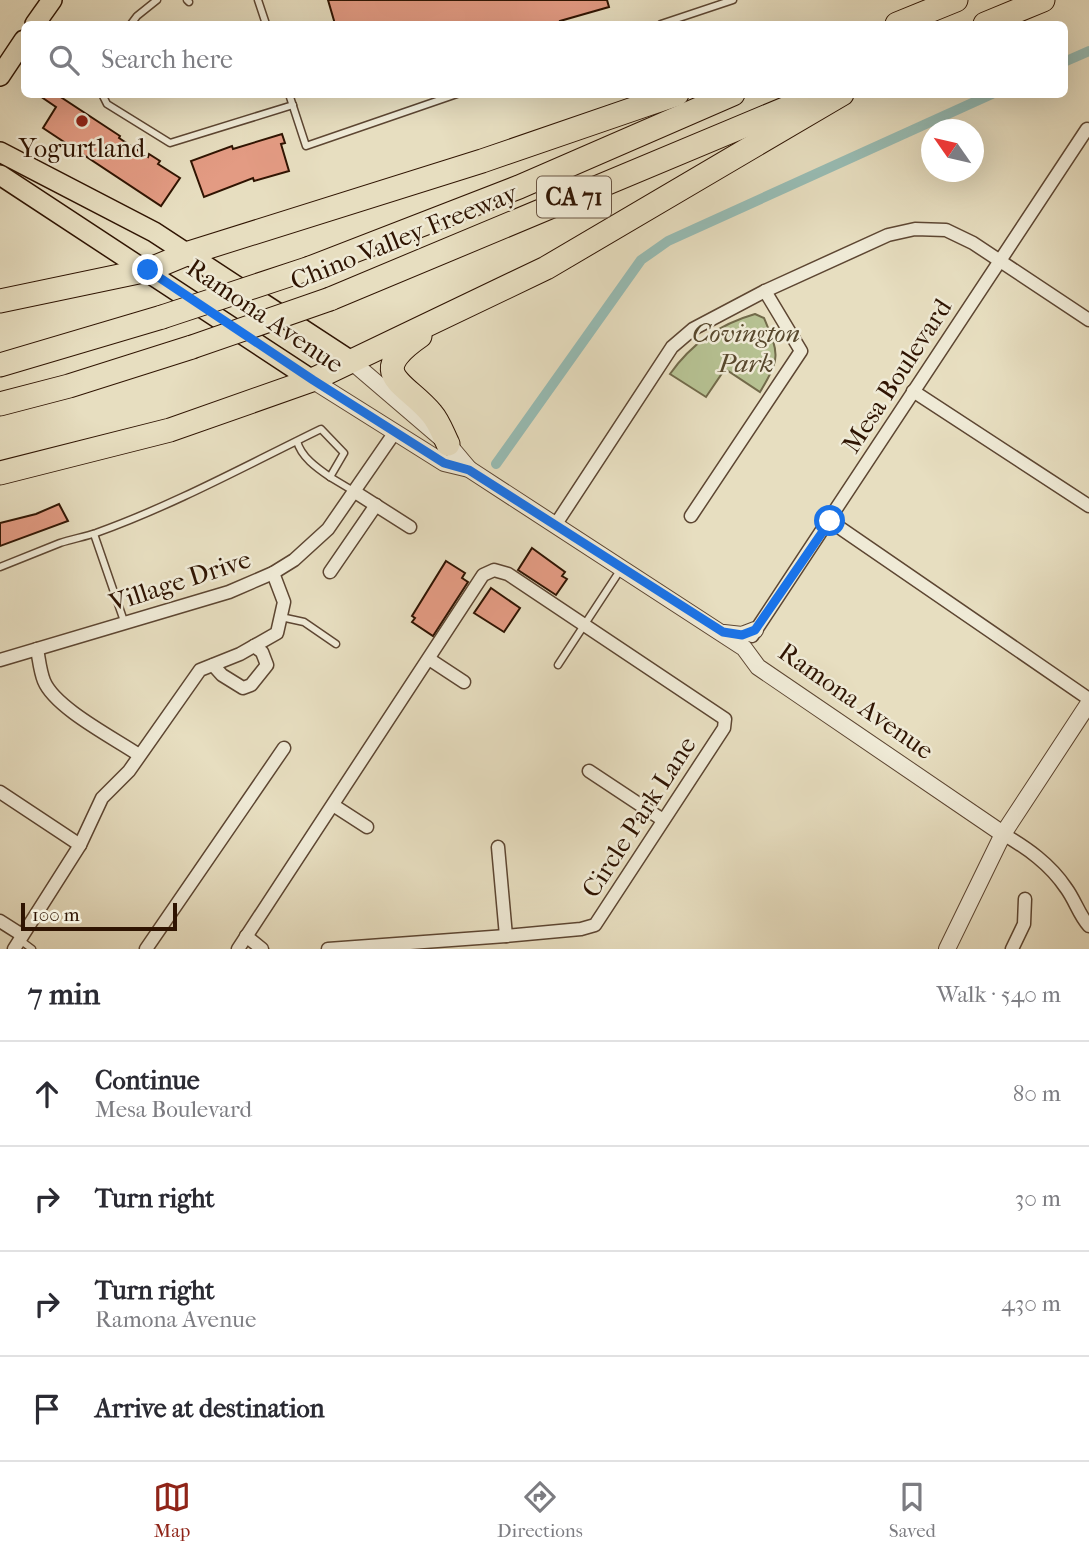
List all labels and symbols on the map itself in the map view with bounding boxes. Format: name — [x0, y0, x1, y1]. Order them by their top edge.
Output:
marker: Yogurtland — [74, 113, 90, 129]
north arrow — [921, 119, 984, 182]
place label: Yogurtland — [18, 133, 146, 164]
road number: CA 71 — [537, 176, 611, 218]
street label: Chino Valley Freeway — [286, 177, 523, 297]
street label: Ramona Avenue — [181, 252, 349, 380]
route end — [132, 254, 163, 285]
street label: Mesa Boulevard — [836, 292, 959, 459]
park label: Covington Park — [692, 318, 800, 379]
route start — [814, 505, 845, 536]
street label: Village Drive — [104, 544, 255, 619]
street label: Ramona Avenue — [772, 636, 940, 766]
street label: Circle Park Lane — [575, 731, 703, 903]
scale bar — [21, 900, 177, 932]

